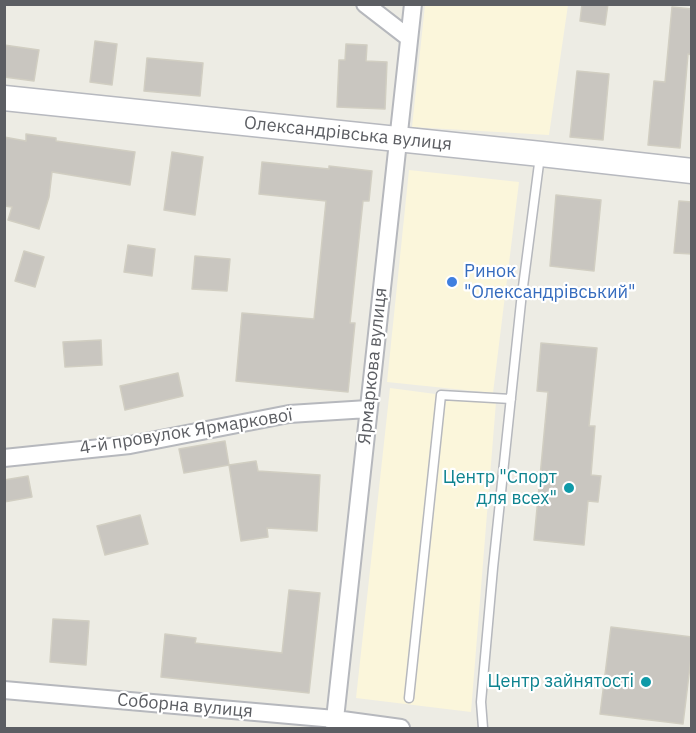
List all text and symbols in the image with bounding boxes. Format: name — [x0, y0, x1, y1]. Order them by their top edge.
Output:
street label: Олександрівська вулиця — [243, 112, 453, 156]
place label: Ринок "Олександрівський" — [464, 261, 636, 304]
marker: Ринок "Олександрівський" — [445, 275, 459, 289]
street label: Ярмаркова вулиця — [354, 286, 392, 446]
street label: 4-й провулок Ярмаркової — [78, 404, 294, 460]
place label: Центр "Спорт для всех" — [443, 467, 557, 510]
marker: Центр "Спорт для всех" — [562, 481, 576, 495]
place label: Центр зайнятості — [487, 671, 634, 693]
marker: Центр зайнятості — [639, 675, 653, 689]
street label: Соборна вулиця — [116, 689, 254, 723]

